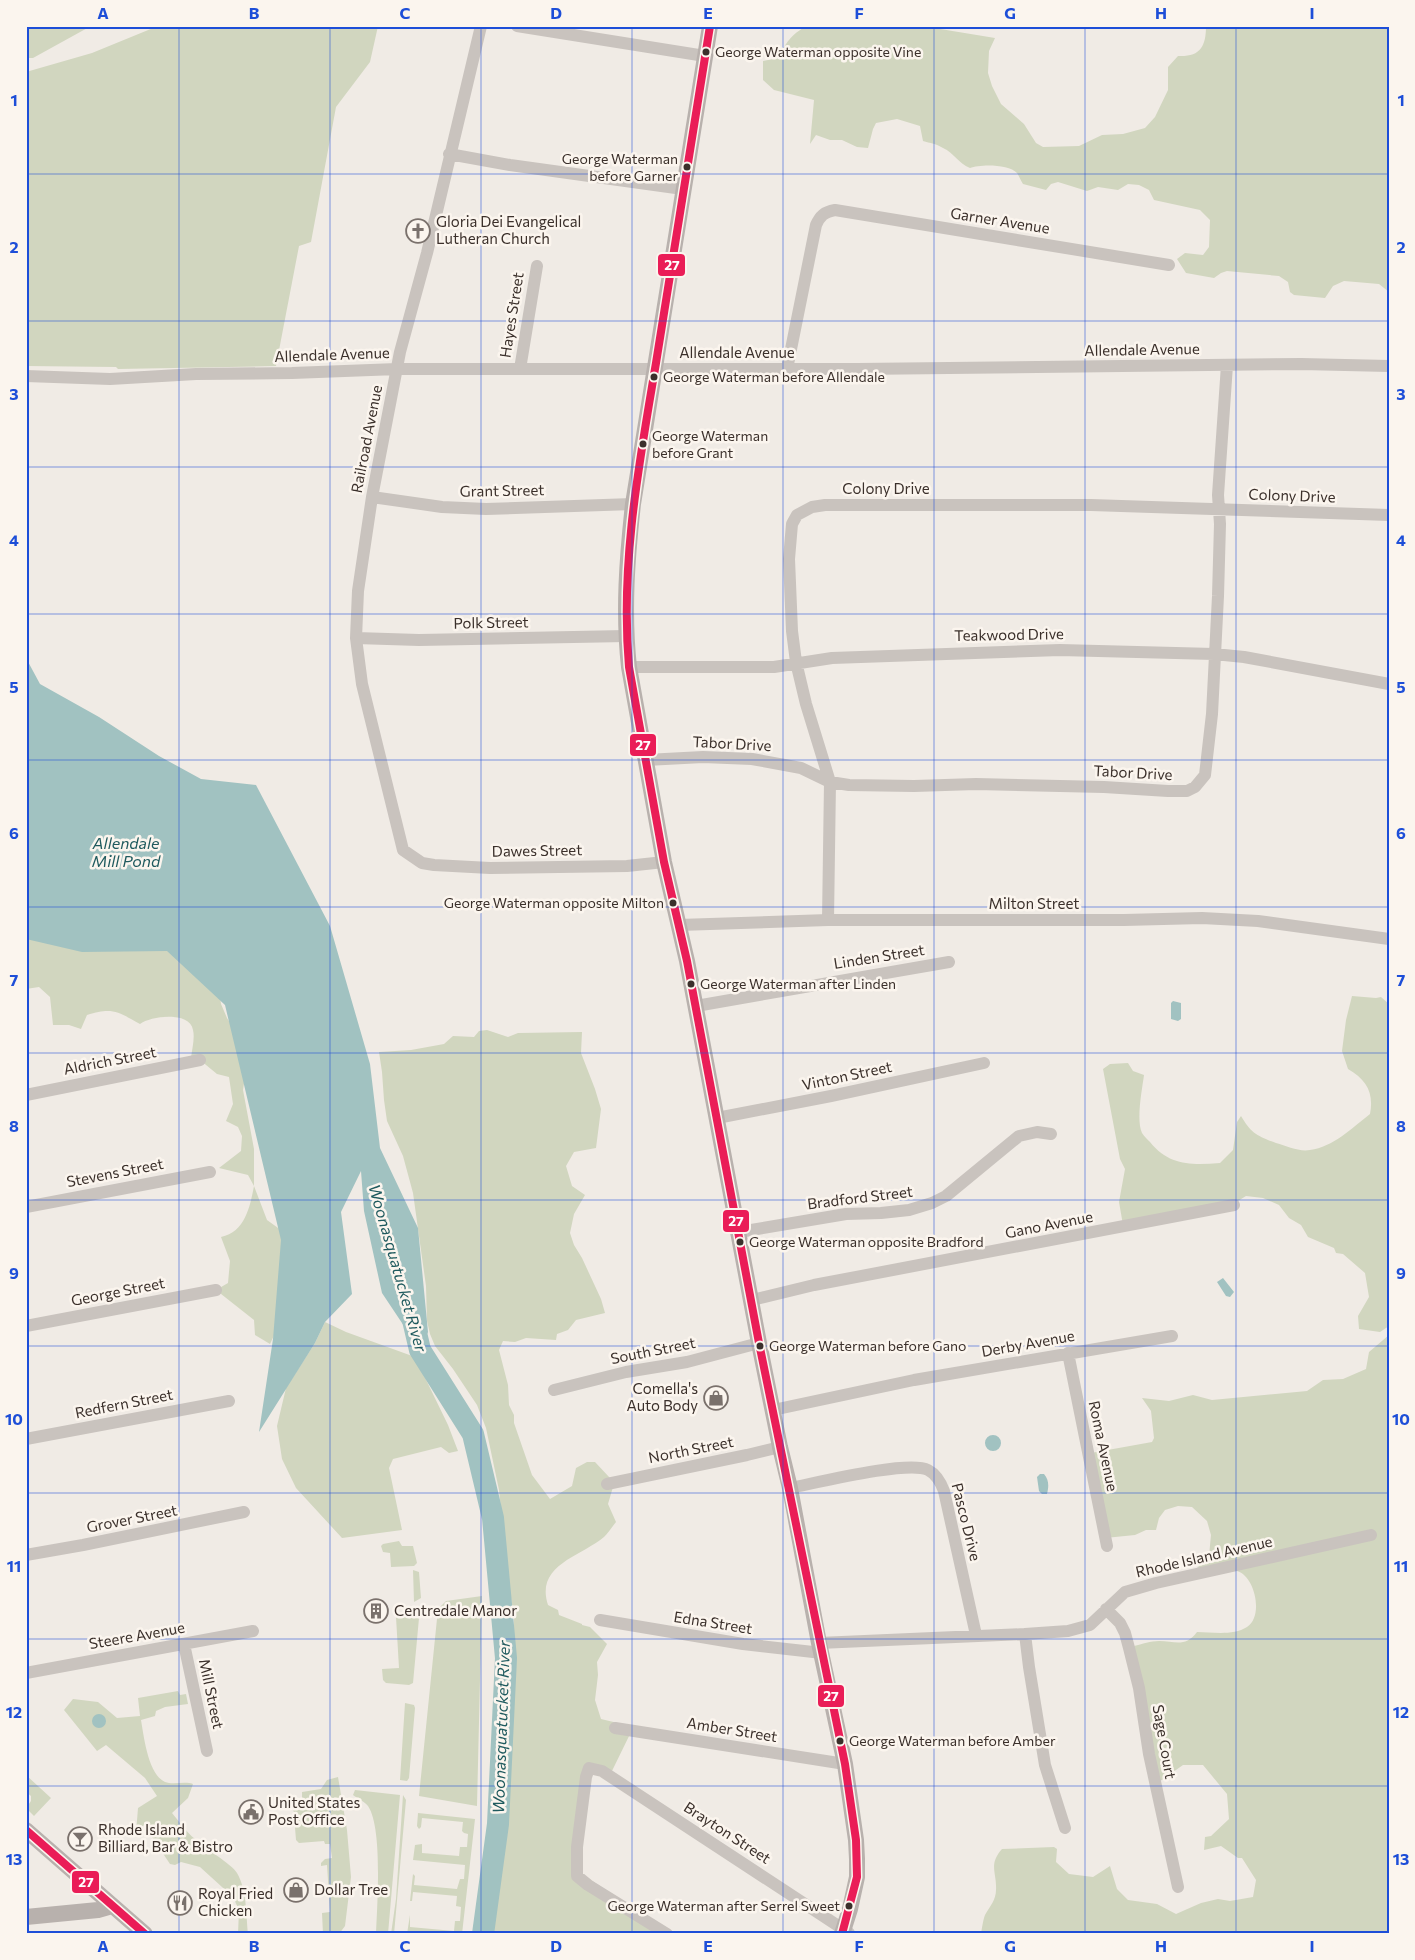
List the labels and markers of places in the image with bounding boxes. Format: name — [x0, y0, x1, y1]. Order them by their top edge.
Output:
place label: George Waterman opposite Vine — [715, 43, 921, 60]
marker: George Waterman opposite Vine — [701, 47, 711, 57]
place label: George Waterman before Garner — [562, 150, 678, 184]
marker: George Waterman before Garner — [682, 162, 692, 172]
place label: Gloria Dei Evangelical Lutheran Church — [436, 212, 581, 247]
church icon: Gloria Dei Evangelical Lutheran Church — [405, 218, 431, 244]
place label: George Waterman before Allendale — [663, 368, 885, 385]
marker: George Waterman before Allendale — [649, 372, 659, 382]
place label: George Waterman before Grant — [652, 427, 768, 461]
marker: George Waterman before Grant — [638, 439, 648, 449]
place label: George Waterman opposite Milton — [444, 894, 664, 911]
marker: George Waterman opposite Milton — [668, 898, 678, 908]
place label: George Waterman after Linden — [700, 975, 896, 992]
marker: George Waterman after Linden — [686, 979, 696, 989]
place label: George Waterman opposite Bradford — [749, 1233, 984, 1250]
marker: George Waterman opposite Bradford — [735, 1237, 745, 1247]
place label: George Waterman before Gano — [769, 1337, 966, 1354]
marker: George Waterman before Gano — [755, 1341, 765, 1351]
place label: Comella's Auto Body — [626, 1379, 698, 1414]
shop icon: Comella's Auto Body — [703, 1385, 729, 1411]
building icon: Centredale Manor — [363, 1598, 389, 1624]
place label: Centredale Manor — [394, 1601, 517, 1619]
place label: George Waterman before Amber — [849, 1732, 1056, 1749]
marker: George Waterman before Amber — [835, 1736, 845, 1746]
place label: United States Post Office — [268, 1793, 360, 1828]
public building icon: United States Post Office — [238, 1799, 264, 1825]
place label: Rhode Island Billiard, Bar & Bistro — [98, 1820, 233, 1855]
bar icon: Rhode Island Billiard, Bar & Bistro — [67, 1826, 93, 1852]
shop icon: Dollar Tree — [283, 1877, 309, 1903]
place label: Dollar Tree — [314, 1880, 388, 1898]
place label: Royal Fried Chicken — [198, 1884, 273, 1919]
restaurant icon: Royal Fried Chicken — [167, 1890, 193, 1916]
place label: George Waterman after Serrel Sweet — [608, 1897, 840, 1914]
marker: George Waterman after Serrel Sweet — [844, 1901, 854, 1911]

